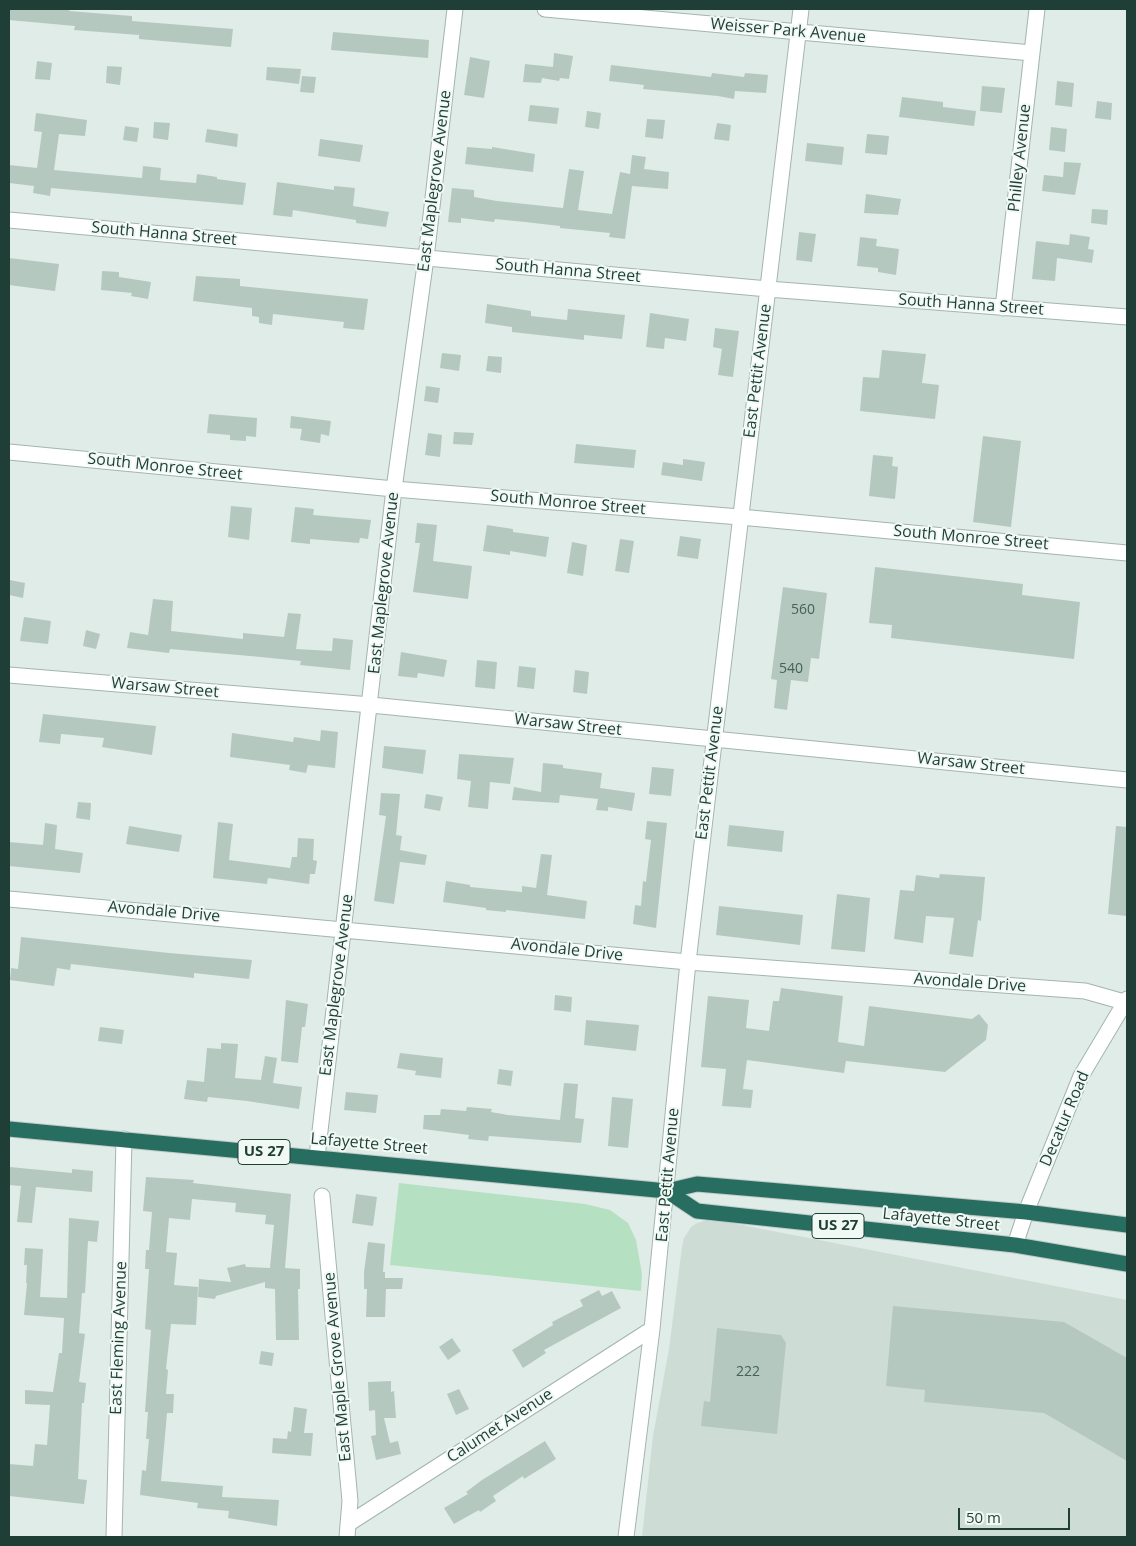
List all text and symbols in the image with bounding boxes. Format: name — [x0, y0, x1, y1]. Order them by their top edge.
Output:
street label: Weisser Park Avenue — [709, 15, 867, 47]
street label: East Maplegrove Avenue — [414, 89, 456, 273]
street label: Philley Avenue — [1005, 103, 1035, 213]
street label: South Hanna Street — [90, 218, 238, 250]
street label: South Hanna Street — [494, 255, 642, 287]
street label: South Hanna Street — [898, 290, 1044, 320]
street label: East Pettit Avenue — [740, 303, 776, 439]
street label: South Monroe Street — [87, 449, 243, 485]
street label: South Monroe Street — [490, 487, 646, 519]
street label: East Maplegrove Avenue — [365, 491, 403, 675]
street label: South Monroe Street — [893, 522, 1049, 554]
house number: 560 — [791, 602, 815, 618]
house number: 540 — [779, 661, 803, 677]
street label: Warsaw Street — [110, 674, 220, 702]
street label: East Pettit Avenue — [692, 705, 728, 841]
street label: Warsaw Street — [513, 710, 623, 740]
street label: Warsaw Street — [916, 749, 1026, 779]
street label: East Maplegrove Avenue — [316, 893, 358, 1077]
street label: Avondale Drive — [107, 898, 221, 926]
street label: Avondale Drive — [510, 935, 624, 965]
street label: Avondale Drive — [913, 969, 1027, 997]
street label: Decatur Road — [1036, 1069, 1094, 1169]
street label: East Pettit Avenue — [653, 1107, 683, 1243]
street label: Lafayette Street — [310, 1129, 428, 1159]
road number: US 27 — [238, 1140, 290, 1164]
street label: Lafayette Street — [881, 1204, 1001, 1236]
road number: US 27 — [812, 1214, 864, 1238]
street label: East Fleming Avenue — [107, 1261, 131, 1415]
street label: East Maple Grove Avenue — [320, 1271, 356, 1463]
house number: 222 — [736, 1364, 760, 1380]
street label: Calumet Avenue — [444, 1385, 556, 1467]
scale bar — [961, 1498, 1074, 1530]
text: 50 m — [966, 1507, 1001, 1527]

